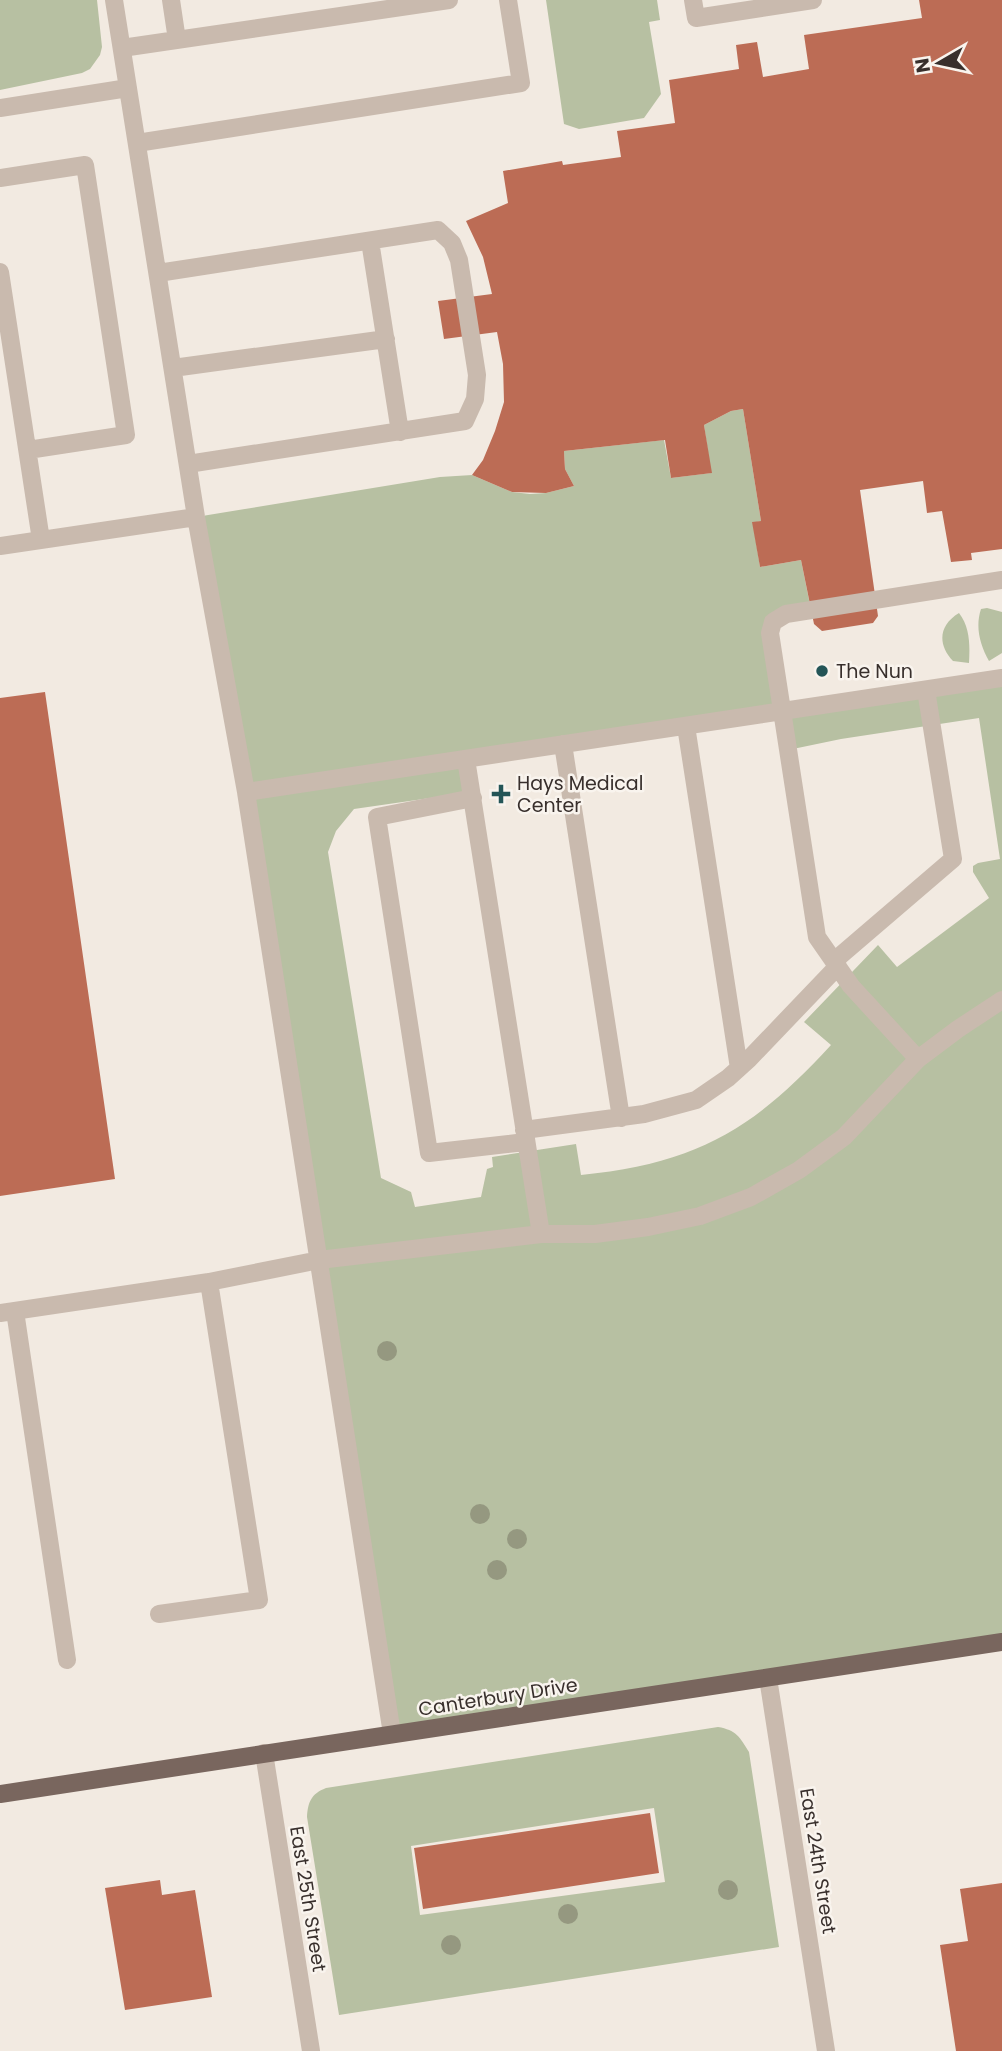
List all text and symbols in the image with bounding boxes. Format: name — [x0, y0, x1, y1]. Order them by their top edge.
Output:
north arrow — [904, 28, 974, 98]
text: N — [908, 56, 937, 75]
place label: The Nun — [836, 658, 913, 685]
marker: The Nun — [814, 663, 830, 679]
place label: Hays Medical Center — [517, 770, 643, 819]
marker: Hays Medical Center — [491, 784, 511, 804]
street label: Canterbury Drive — [416, 1671, 580, 1723]
street label: East 24th Street — [793, 1786, 843, 1936]
street label: East 25th Street — [283, 1824, 333, 1974]

